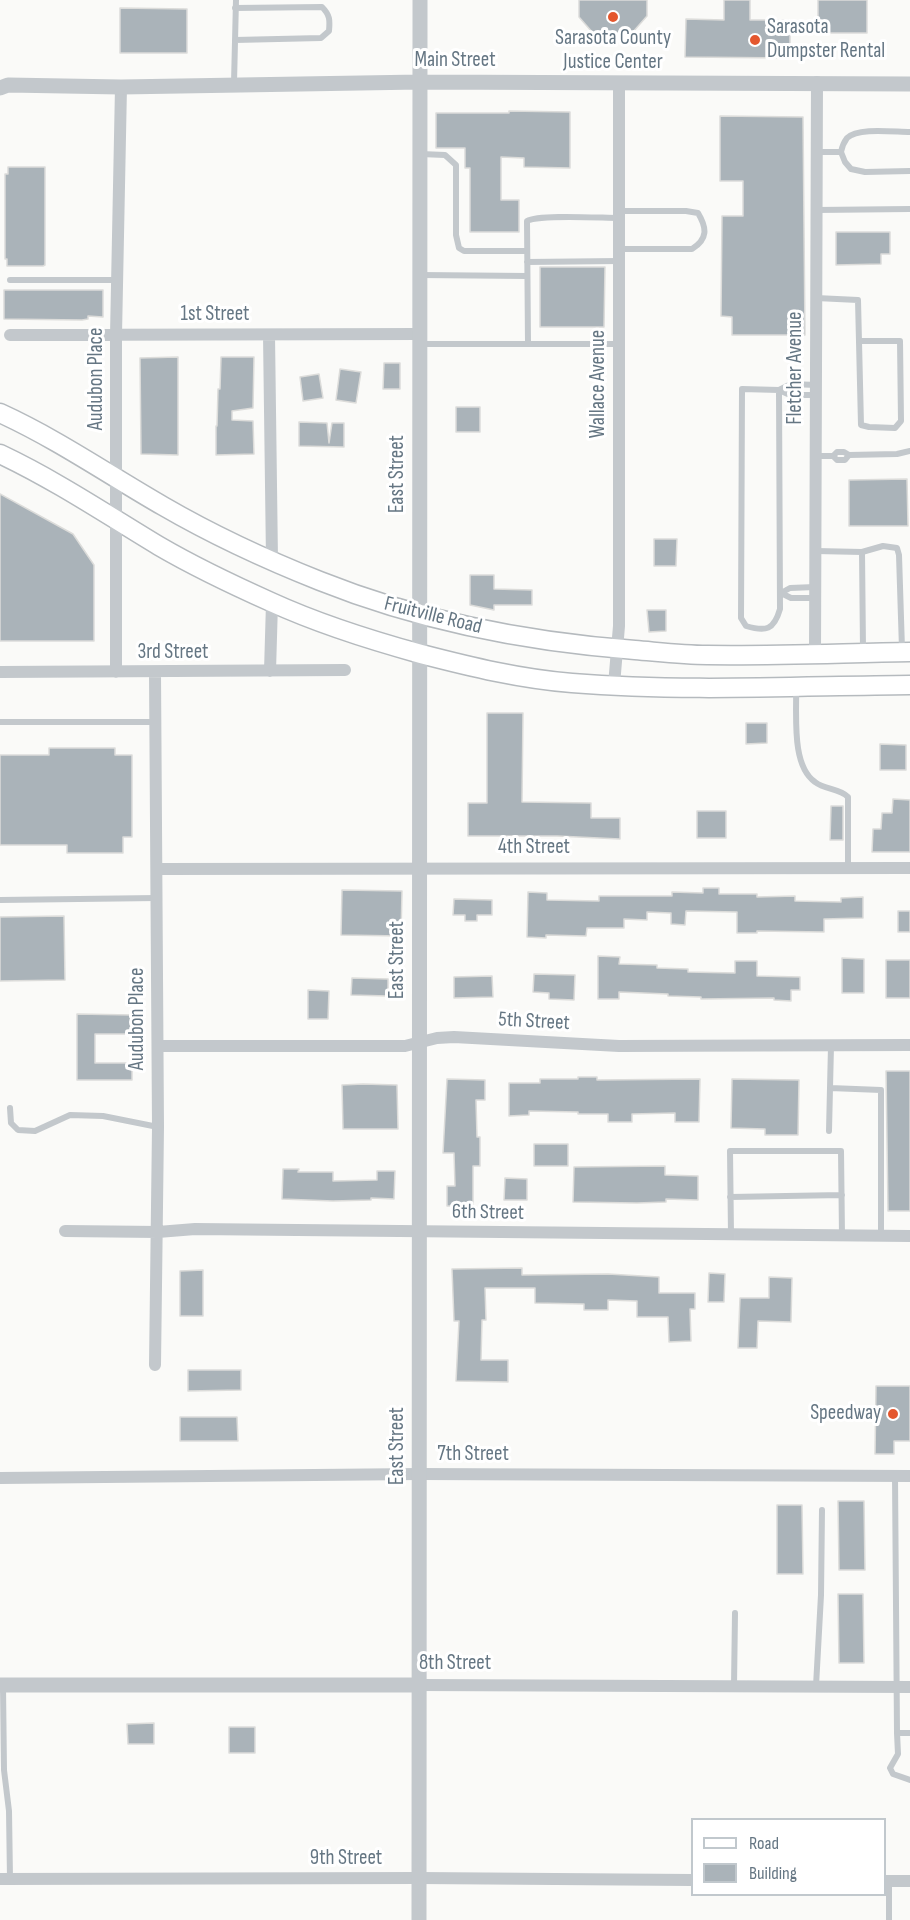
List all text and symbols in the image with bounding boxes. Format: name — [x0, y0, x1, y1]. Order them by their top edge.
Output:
marker: Sarasota County Justice Center — [606, 10, 620, 24]
place label: Sarasota Dumpster Rental — [767, 15, 885, 65]
place label: Sarasota County Justice Center — [555, 26, 671, 76]
marker: Sarasota Dumpster Rental — [748, 33, 762, 47]
street label: Main Street — [414, 48, 496, 74]
street label: 1st Street — [181, 302, 249, 328]
street label: Fletcher Avenue — [783, 311, 809, 425]
street label: Audubon Place — [84, 328, 110, 430]
street label: Wallace Avenue — [586, 330, 612, 438]
street label: East Street — [385, 435, 411, 513]
street label: Fruitville Road — [382, 592, 484, 640]
street label: 3rd Street — [138, 640, 208, 666]
street label: 4th Street — [498, 835, 570, 861]
street label: East Street — [385, 921, 411, 999]
street label: Audubon Place — [125, 968, 151, 1070]
street label: 5th Street — [498, 1008, 570, 1036]
street label: 6th Street — [452, 1200, 524, 1226]
place label: Speedway — [810, 1401, 881, 1427]
street label: East Street — [385, 1407, 411, 1485]
marker: Speedway — [886, 1407, 900, 1421]
street label: 7th Street — [437, 1442, 509, 1468]
street label: 8th Street — [419, 1651, 491, 1677]
legend — [691, 1818, 886, 1896]
text: Road — [749, 1833, 779, 1854]
street label: 9th Street — [310, 1846, 382, 1872]
text: Building — [749, 1863, 797, 1884]

